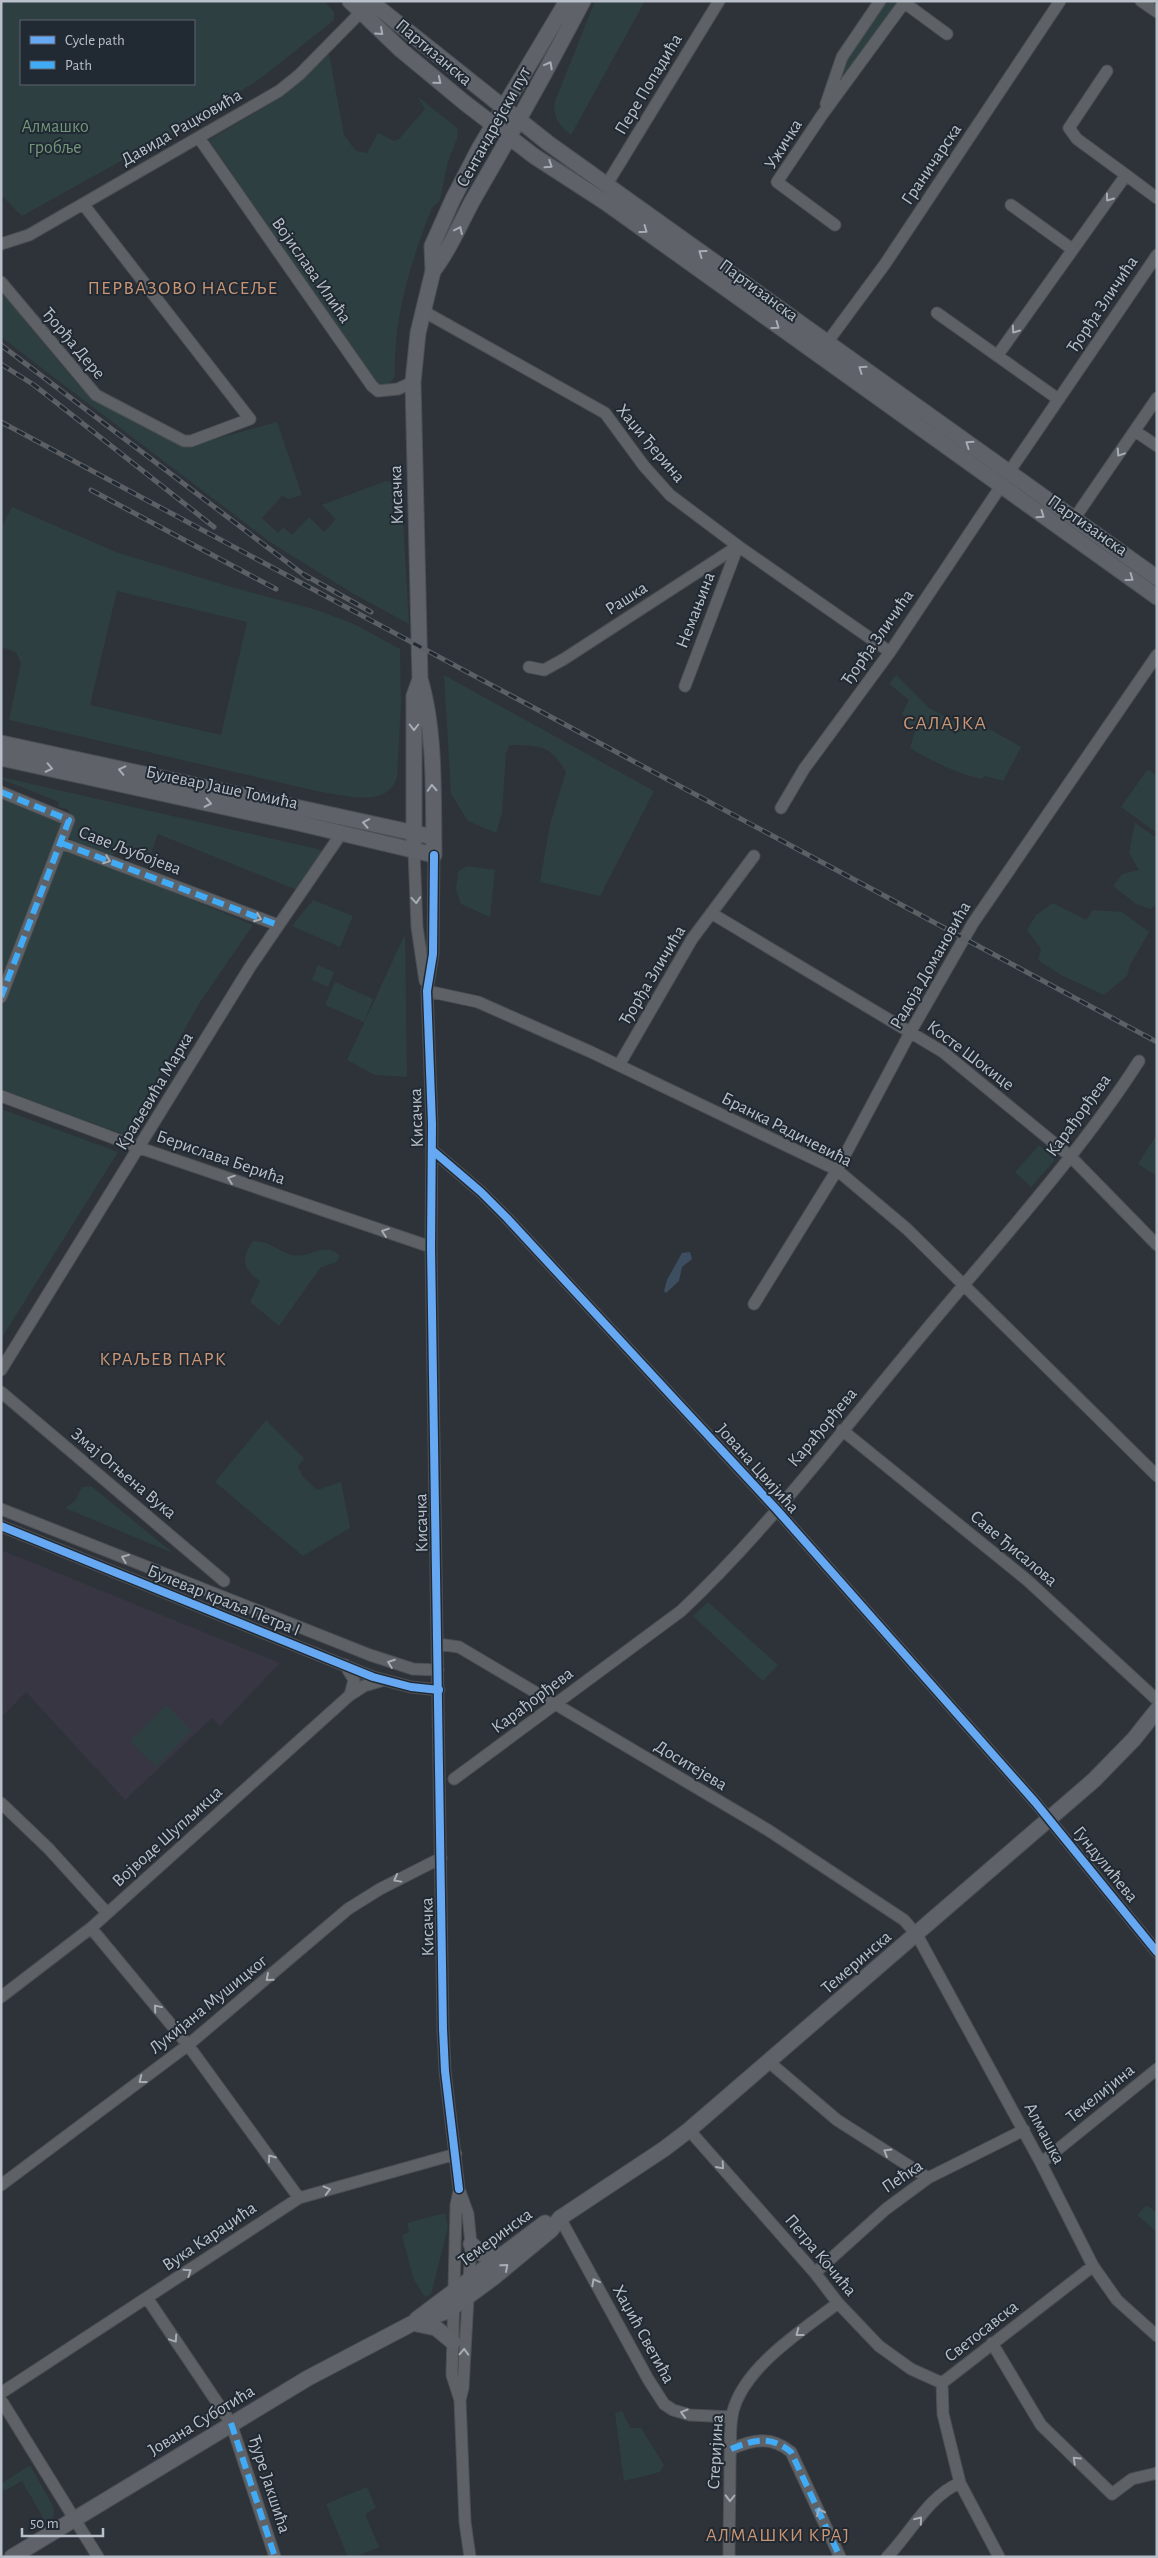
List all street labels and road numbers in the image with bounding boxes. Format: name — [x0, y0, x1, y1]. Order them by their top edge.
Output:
street label: Партизанска — [392, 16, 475, 89]
street label: Пере Попадића — [612, 31, 686, 138]
street label: Сентандрејски пут — [453, 64, 535, 191]
street label: Давида Рацковића — [118, 86, 245, 170]
street label: Ужичка — [762, 116, 806, 173]
street label: Граничарска — [898, 121, 965, 208]
street label: Војислава Илића — [268, 214, 354, 327]
street label: Ђорђа Зличића — [1064, 253, 1142, 356]
street label: Партизанска — [716, 256, 801, 325]
street label: Ђорђа Дере — [38, 304, 108, 383]
street label: Хаџи Ђерина — [612, 401, 688, 486]
street label: Кисачка — [387, 465, 407, 525]
street label: Партизанска — [1044, 492, 1131, 560]
street label: Немањина — [673, 570, 719, 651]
street label: Рашка — [602, 579, 651, 619]
street label: Ђорђа Зличића — [838, 586, 917, 689]
street label: Булевар Јаше Томића — [144, 763, 299, 813]
street label: Саве Љубојева — [76, 822, 184, 879]
street label: Радоја Домановића — [887, 899, 975, 1032]
street label: Ђорђа Зличића — [616, 923, 689, 1028]
street label: Косте Шокице — [923, 1017, 1017, 1094]
street label: Краљевића Марка — [113, 1030, 197, 1153]
street label: Карађорђева — [1043, 1071, 1115, 1160]
street label: Кисачка — [407, 1088, 427, 1148]
street label: Бранка Радичевића — [718, 1089, 855, 1171]
street label: Берислава Берића — [154, 1127, 287, 1188]
street label: Карађорђева — [785, 1385, 861, 1471]
street label: Јована Цвијића — [712, 1420, 802, 1517]
street label: Змај Огњена Вука — [67, 1425, 179, 1523]
street label: Кисачка — [412, 1493, 432, 1553]
street label: Саве Ђисалова — [966, 1507, 1060, 1590]
street label: Булевар краља Петра I — [145, 1562, 303, 1640]
street label: Карађорђева — [488, 1664, 577, 1737]
street label: Доситејева — [651, 1737, 730, 1794]
street label: Војводе Шупљикца — [109, 1783, 226, 1891]
street label: Гундулићева — [1069, 1823, 1141, 1906]
street label: Кисачка — [418, 1897, 438, 1957]
street label: Темеринска — [818, 1928, 895, 1998]
street label: Лукијана Мушицког — [146, 1951, 272, 2058]
street label: Текелијина — [1063, 2061, 1138, 2126]
street label: Алмашка — [1021, 2100, 1068, 2167]
street label: Пећка — [879, 2157, 926, 2197]
street label: Вука Караџића — [159, 2199, 260, 2275]
street label: Темеринска — [455, 2205, 536, 2270]
street label: Петра Кочића — [781, 2211, 859, 2300]
street label: Хаџић Светића — [609, 2282, 678, 2387]
street label: Светосавска — [941, 2298, 1022, 2366]
street label: Јована Суботића — [145, 2381, 258, 2460]
street label: Стеријина — [705, 2414, 727, 2490]
street label: Ђуре Јакшића — [245, 2433, 293, 2536]

